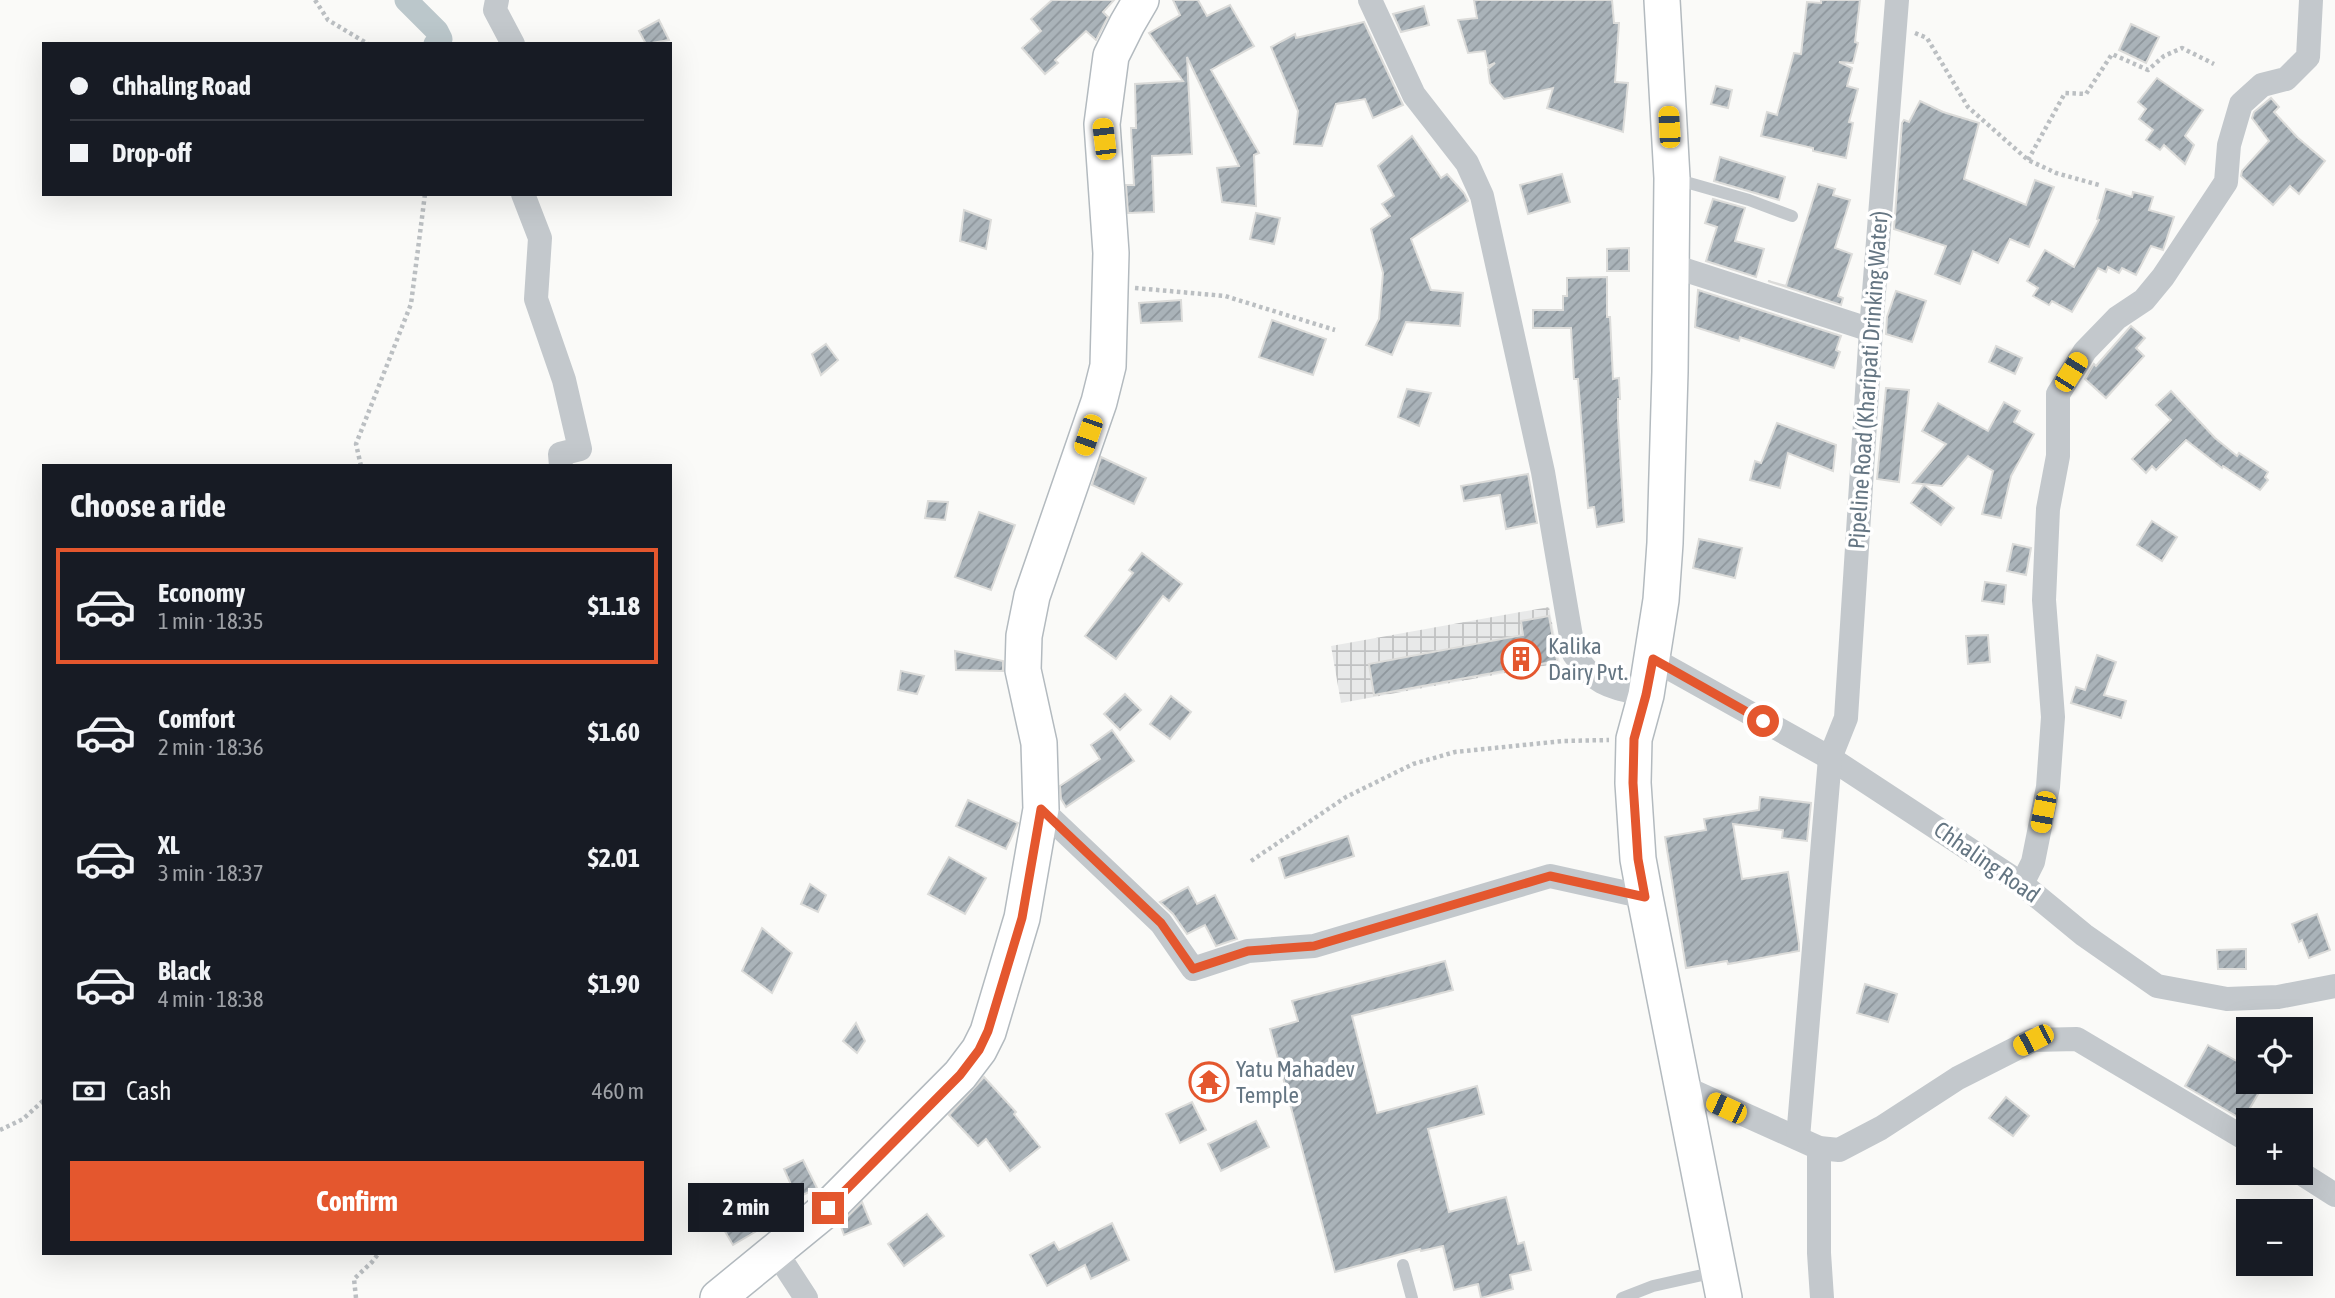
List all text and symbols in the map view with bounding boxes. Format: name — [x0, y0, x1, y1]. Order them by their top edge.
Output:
text: Chhaling Road — [112, 71, 251, 101]
car — [1658, 105, 1681, 149]
car — [1092, 117, 1117, 161]
text: Drop-off — [112, 138, 192, 168]
street label: Pipeline Road (Kharipati Drinking Water) — [1843, 210, 1893, 550]
car — [2051, 349, 2092, 395]
car — [1072, 412, 1105, 458]
text: Choose a ride — [70, 487, 226, 524]
icon: car — [74, 575, 137, 638]
text: Economy — [158, 578, 245, 608]
text: $1.18 — [588, 591, 640, 621]
text: 1 min · 18:35 — [158, 608, 264, 634]
place label: Kalika Dairy Pvt. — [1548, 633, 1628, 685]
building icon: Kalika Dairy Pvt. — [1500, 638, 1542, 680]
icon: car — [74, 701, 137, 764]
text: Comfort — [158, 704, 235, 734]
route start — [1747, 705, 1779, 737]
text: $1.60 — [588, 717, 640, 747]
text: 2 min · 18:36 — [158, 734, 264, 760]
car — [2029, 789, 2058, 835]
street label: Chhaling Road — [1929, 816, 2045, 908]
icon: car — [74, 827, 137, 890]
text: XL — [158, 830, 180, 860]
text: $2.01 — [588, 843, 640, 873]
text: 3 min · 18:37 — [158, 860, 264, 886]
icon: car — [74, 953, 137, 1016]
text: Black — [158, 956, 210, 986]
text: $1.90 — [588, 969, 640, 999]
text: 4 min · 18:38 — [158, 986, 264, 1012]
map controls — [2236, 1017, 2313, 1276]
button: locate — [2236, 1017, 2313, 1094]
car — [2010, 1021, 2057, 1059]
place label: Yatu Mahadev Temple — [1236, 1056, 1355, 1108]
temple icon: Yatu Mahadev Temple — [1188, 1061, 1230, 1103]
icon: cash — [70, 1072, 108, 1110]
text: Cash — [126, 1076, 172, 1106]
text: 460 m — [592, 1078, 644, 1104]
car — [1703, 1090, 1750, 1126]
button: + — [2236, 1108, 2313, 1185]
button: Confirm — [70, 1161, 644, 1241]
callout: 2 min — [688, 1184, 804, 1232]
route end — [812, 1192, 844, 1224]
text: 2 min — [723, 1194, 769, 1220]
button: − — [2236, 1199, 2313, 1276]

